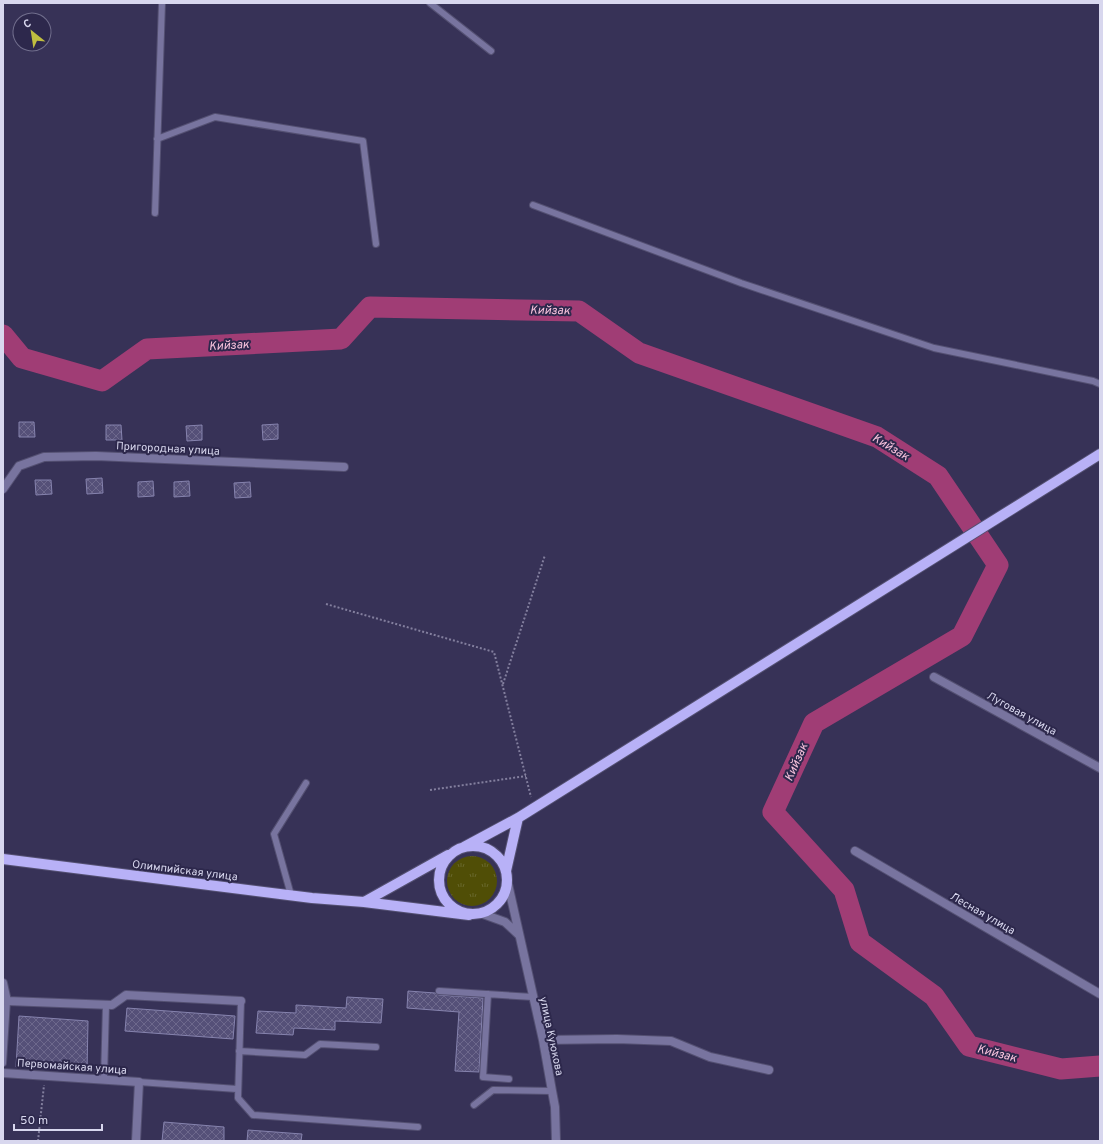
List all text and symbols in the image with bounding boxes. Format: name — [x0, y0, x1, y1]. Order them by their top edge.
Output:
north arrow — [12, 12, 52, 52]
text: С — [21, 16, 34, 32]
water label: Кийзак — [530, 303, 571, 319]
water label: Кийзак — [208, 337, 250, 355]
water label: Кийзак — [869, 431, 912, 465]
street label: Пригородная улица — [116, 439, 220, 459]
street label: Луговая улица — [984, 689, 1059, 739]
water label: Кийзак — [781, 741, 813, 784]
street label: Олимпийская улица — [131, 858, 239, 884]
street label: Лесная улица — [947, 890, 1018, 938]
street label: улица Куюкова — [536, 995, 566, 1077]
water label: Кийзак — [975, 1041, 1019, 1067]
street label: Первомайская улица — [17, 1056, 128, 1078]
scale bar — [14, 1106, 102, 1132]
text: 50 m — [20, 1113, 48, 1129]

